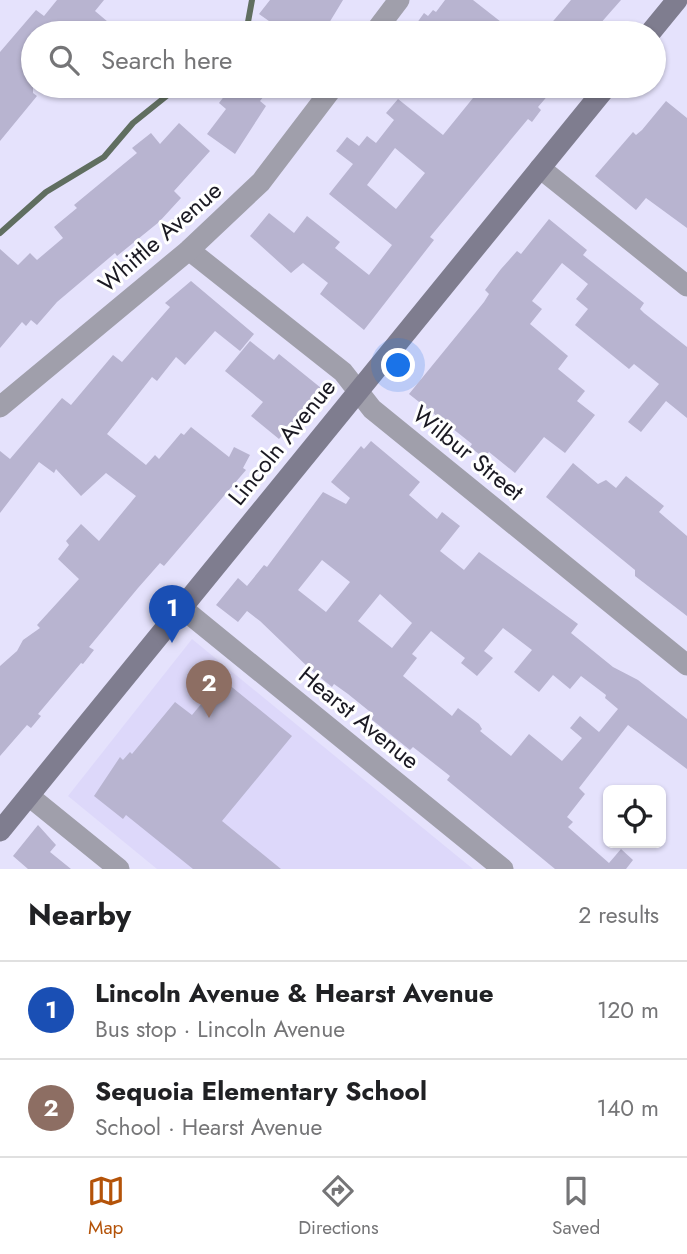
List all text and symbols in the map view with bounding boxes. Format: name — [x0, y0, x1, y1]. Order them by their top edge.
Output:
search box — [21, 21, 666, 98]
icon: search — [45, 41, 83, 79]
text: Search here — [101, 41, 233, 79]
street label: Whittle Avenue — [90, 173, 229, 300]
your location — [381, 348, 415, 382]
street label: Lincoln Avenue — [219, 371, 344, 513]
street label: Wilbur Street — [405, 397, 532, 509]
pin: 1 — [149, 585, 195, 643]
street label: Hearst Avenue — [291, 658, 427, 777]
pin: 2 — [186, 660, 232, 718]
map controls — [603, 785, 666, 848]
button: locate — [603, 785, 666, 848]
text: Nearby — [28, 893, 131, 936]
text: 2 results — [578, 898, 659, 932]
text: Lincoln Avenue & Hearst Avenue — [95, 974, 494, 1012]
text: 1 — [45, 993, 57, 1027]
text: 120 m — [597, 993, 659, 1027]
text: Bus stop · Lincoln Avenue — [95, 1012, 345, 1046]
text: Sequoia Elementary School — [95, 1072, 427, 1110]
text: 2 — [43, 1091, 59, 1125]
text: 140 m — [597, 1091, 659, 1125]
text: School · Hearst Avenue — [95, 1110, 322, 1144]
tab: Map — [87, 1172, 125, 1241]
tab: Directions — [298, 1172, 379, 1241]
tab: Saved — [552, 1172, 600, 1241]

